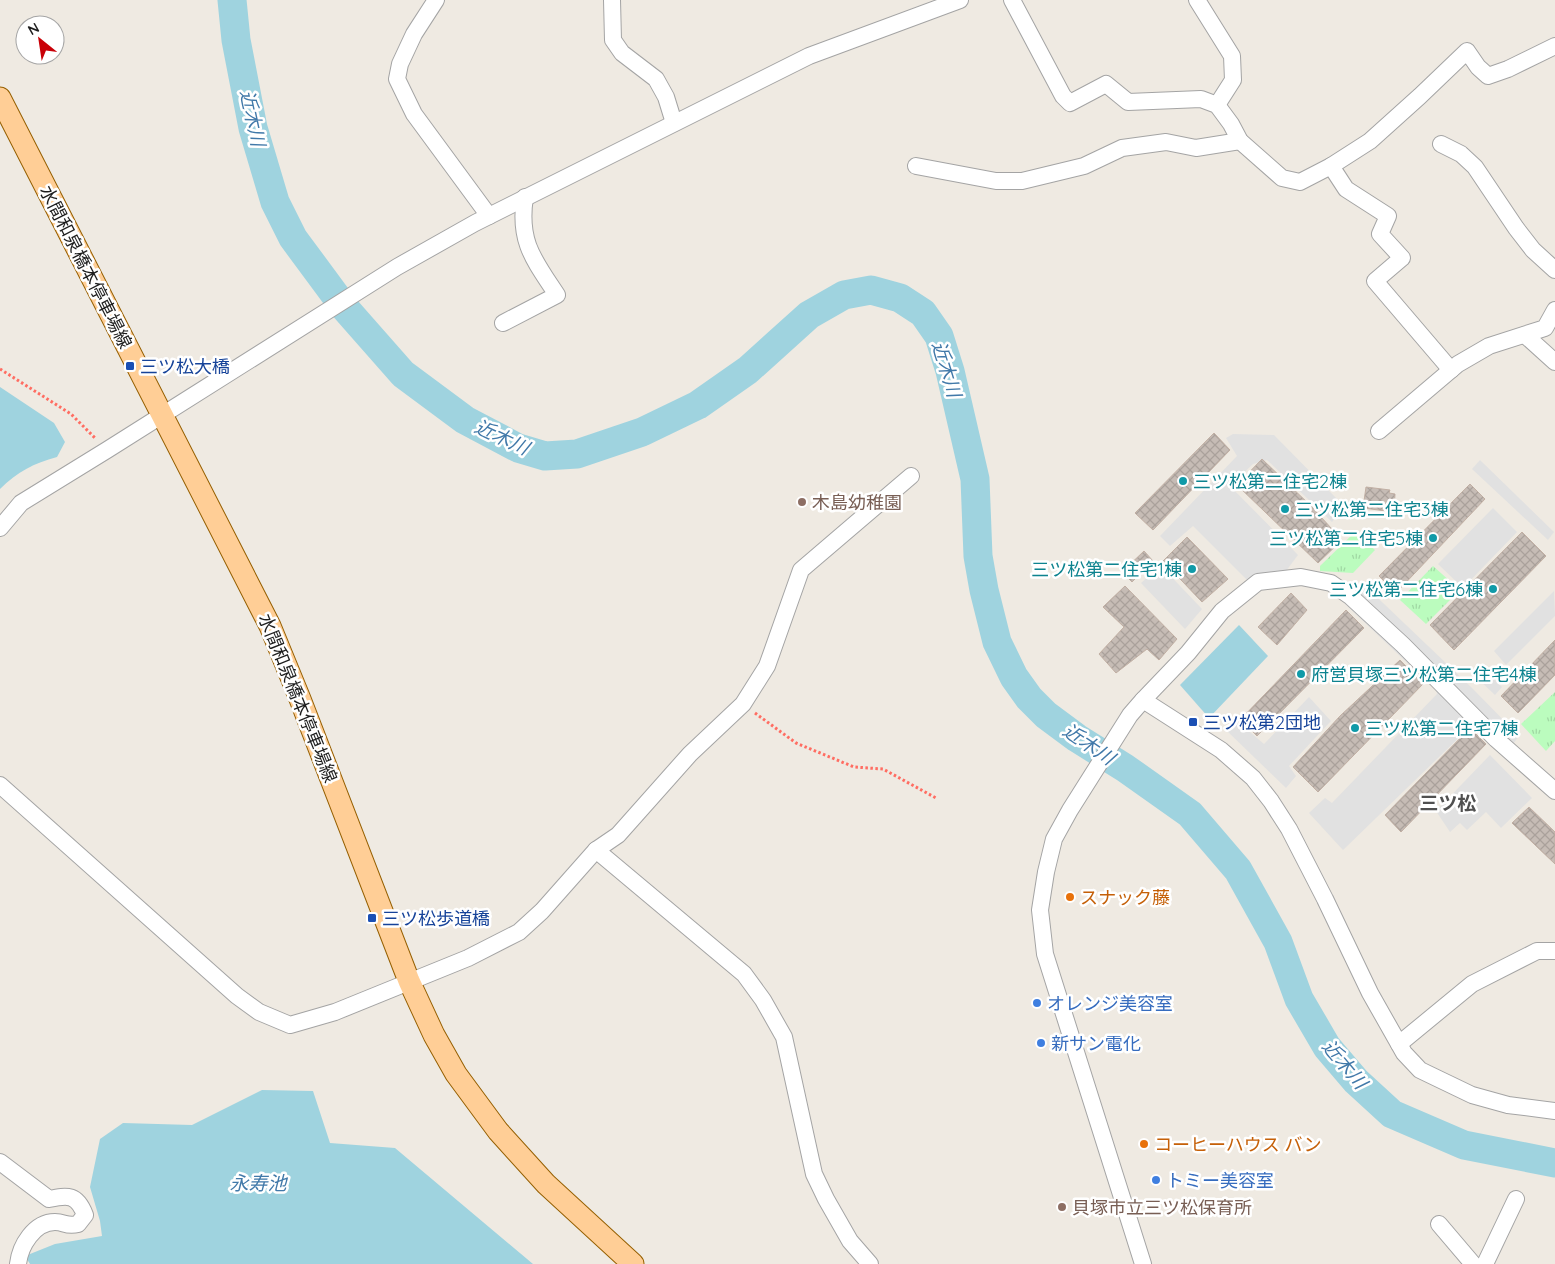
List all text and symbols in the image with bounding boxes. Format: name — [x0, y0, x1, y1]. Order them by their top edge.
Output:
north arrow — [15, 15, 65, 65]
text: N — [25, 18, 42, 39]
water label: 近木川 — [235, 88, 271, 150]
street label: 水間和泉橋本停車場線 — [35, 182, 137, 352]
water label: 近木川 — [927, 338, 967, 402]
place label: 三ツ松大橋 — [140, 355, 230, 378]
marker: 三ツ松大橋 — [124, 360, 136, 372]
water label: 近木川 — [471, 414, 535, 461]
place label: 三ツ松第二住宅2棟 — [1193, 470, 1347, 493]
marker: 三ツ松第二住宅2棟 — [1177, 475, 1189, 487]
place label: 木島幼稚園 — [812, 491, 902, 514]
marker: 木島幼稚園 — [796, 496, 808, 508]
place label: 三ツ松第二住宅3棟 — [1295, 498, 1448, 521]
marker: 三ツ松第二住宅3棟 — [1279, 503, 1291, 515]
place label: 三ツ松第二住宅5棟 — [1269, 527, 1423, 550]
marker: 三ツ松第二住宅5棟 — [1427, 532, 1439, 544]
place label: 三ツ松第二住宅1棟 — [1031, 558, 1182, 581]
marker: 三ツ松第二住宅1棟 — [1186, 563, 1198, 575]
place label: 三ツ松第二住宅6棟 — [1329, 578, 1483, 601]
marker: 三ツ松第二住宅6棟 — [1487, 583, 1499, 595]
street label: 水間和泉橋本停車場線 — [254, 610, 342, 786]
place label: 府営貝塚三ツ松第二住宅4棟 — [1311, 663, 1537, 686]
marker: 府営貝塚三ツ松第二住宅4棟 — [1295, 668, 1307, 680]
place label: 三ツ松第2団地 — [1203, 711, 1321, 734]
marker: 三ツ松第2団地 — [1187, 716, 1199, 728]
place label: 三ツ松第二住宅7棟 — [1365, 717, 1518, 740]
water label: 近木川 — [1059, 718, 1121, 771]
marker: 三ツ松第二住宅7棟 — [1349, 722, 1361, 734]
district label: 三ツ松 — [1419, 791, 1477, 815]
place label: スナック藤 — [1080, 886, 1170, 909]
marker: スナック藤 — [1064, 891, 1076, 903]
place label: 三ツ松歩道橋 — [382, 907, 490, 930]
marker: 三ツ松歩道橋 — [366, 912, 378, 924]
place label: オレンジ美容室 — [1047, 992, 1173, 1015]
marker: オレンジ美容室 — [1031, 997, 1043, 1009]
place label: 新サン電化 — [1051, 1032, 1141, 1055]
water label: 近木川 — [1317, 1034, 1374, 1095]
marker: 新サン電化 — [1035, 1037, 1047, 1049]
place label: コーヒーハウス バン — [1154, 1133, 1321, 1156]
marker: コーヒーハウス バン — [1138, 1138, 1150, 1150]
place label: トミー美容室 — [1166, 1169, 1274, 1192]
water label: 永寿池 — [229, 1171, 288, 1195]
marker: トミー美容室 — [1150, 1174, 1162, 1186]
place label: 貝塚市立三ツ松保育所 — [1072, 1196, 1252, 1219]
marker: 貝塚市立三ツ松保育所 — [1056, 1201, 1068, 1213]

